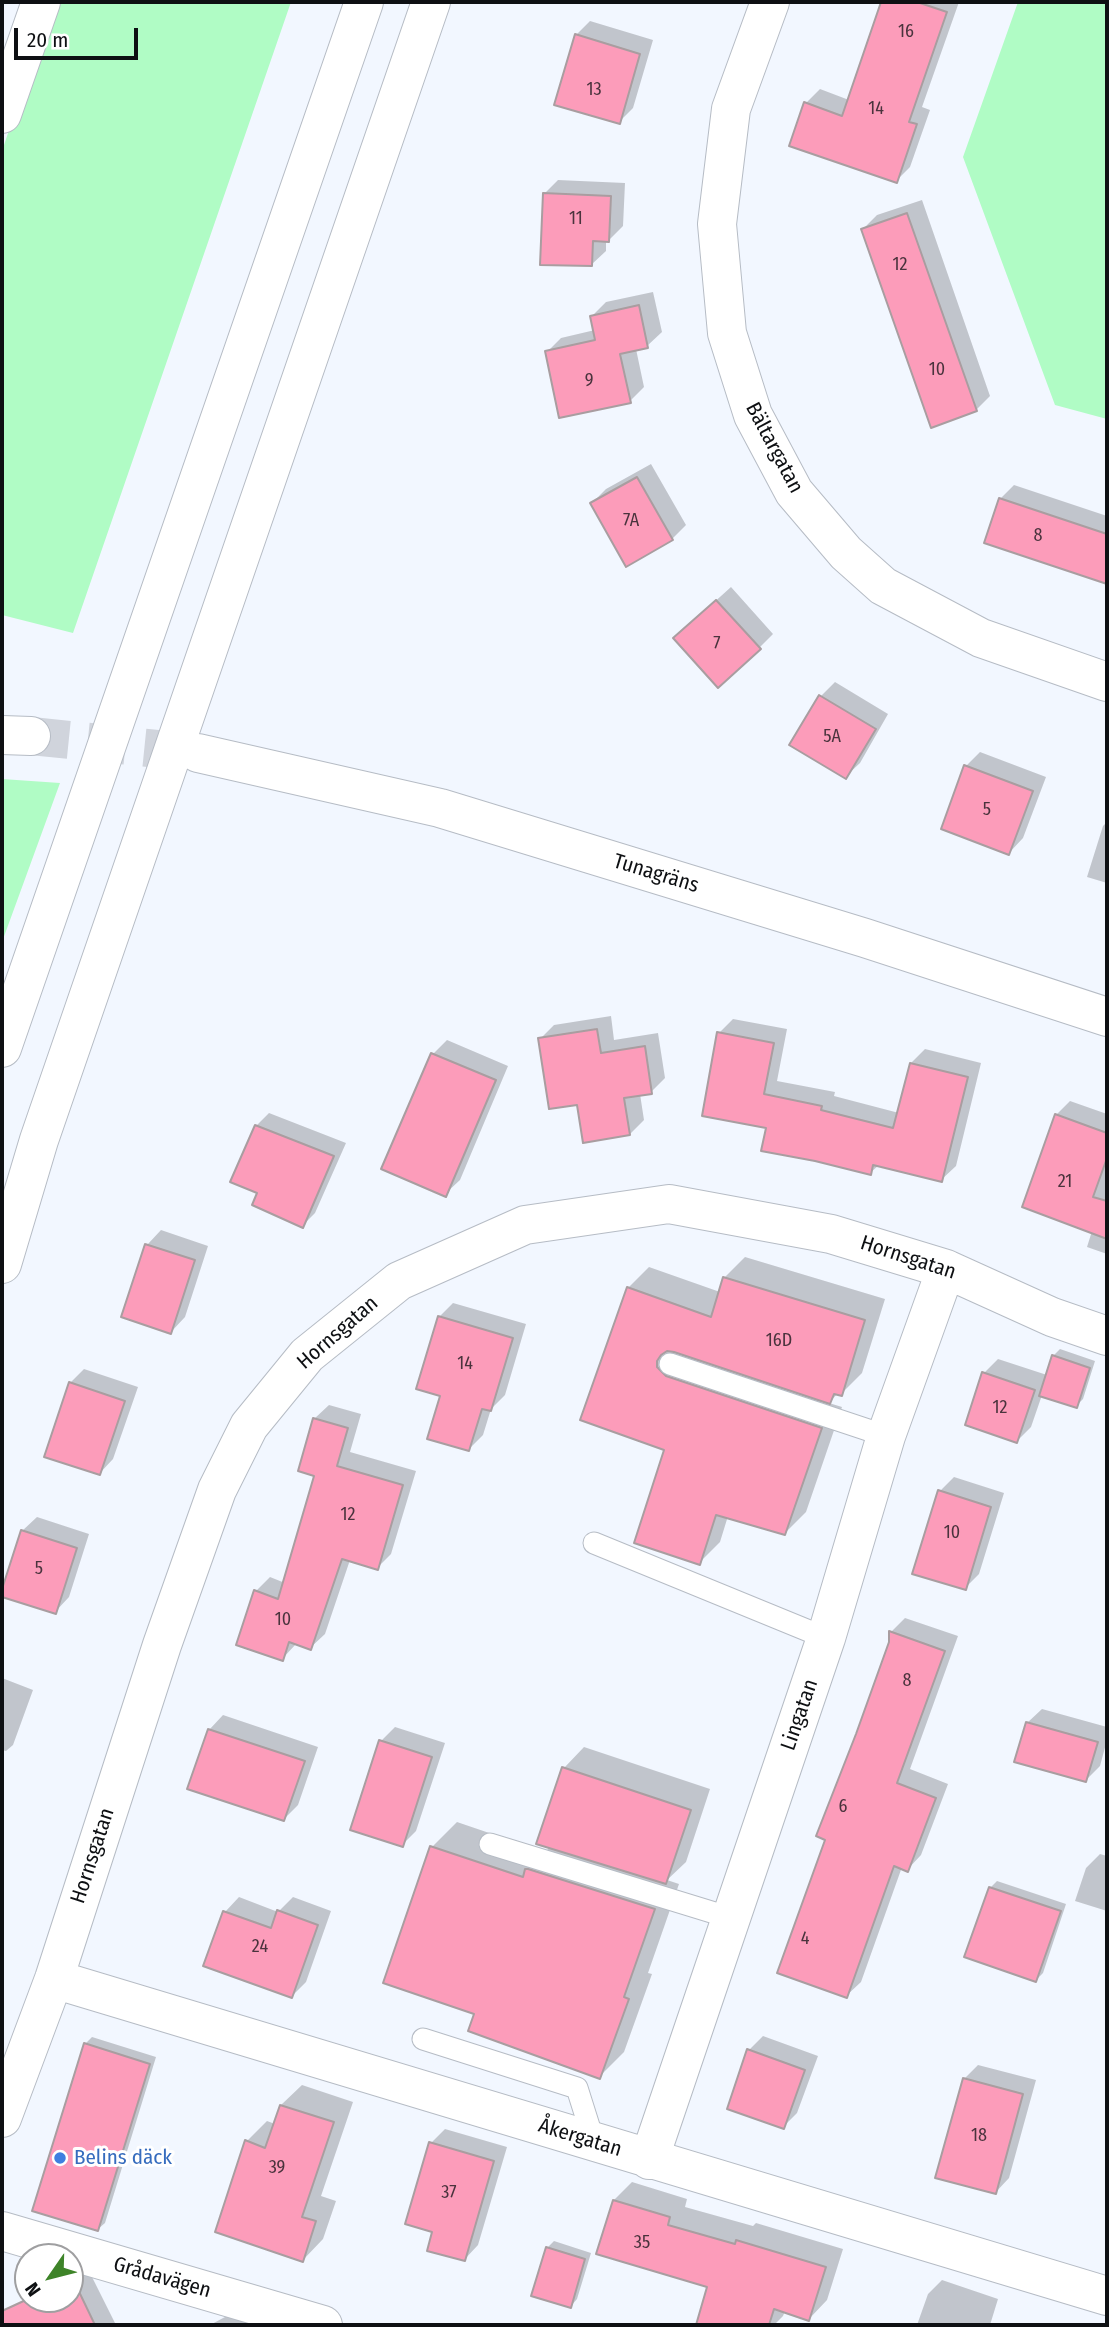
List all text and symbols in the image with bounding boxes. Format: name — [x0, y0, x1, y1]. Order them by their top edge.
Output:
scale bar — [18, 14, 142, 58]
house number: 16 — [898, 21, 914, 43]
text: 20 m — [27, 27, 68, 53]
house number: 13 — [586, 79, 602, 101]
house number: 14 — [868, 98, 884, 120]
house number: 11 — [569, 208, 583, 230]
house number: 12 — [893, 254, 907, 276]
house number: 10 — [929, 359, 945, 381]
house number: 9 — [585, 370, 593, 392]
street label: Bältargatan — [740, 398, 808, 498]
house number: 7A — [623, 510, 639, 532]
house number: 8 — [1034, 525, 1042, 547]
house number: 7 — [713, 633, 721, 655]
house number: 5A — [823, 726, 841, 748]
house number: 5 — [983, 799, 991, 821]
street label: Tunagräns — [610, 849, 702, 899]
house number: 21 — [1058, 1171, 1072, 1193]
street label: Hornsgatan — [857, 1231, 959, 1285]
street label: Hornsgatan — [292, 1291, 384, 1375]
house number: 16D — [766, 1330, 792, 1352]
house number: 14 — [457, 1353, 473, 1375]
house number: 12 — [993, 1397, 1007, 1419]
house number: 12 — [341, 1504, 355, 1526]
house number: 10 — [944, 1522, 960, 1544]
house number: 5 — [35, 1558, 43, 1580]
house number: 10 — [275, 1609, 291, 1631]
house number: 8 — [903, 1670, 911, 1692]
street label: Lingatan — [776, 1676, 824, 1754]
house number: 6 — [839, 1796, 847, 1818]
street label: Hornsgatan — [66, 1805, 120, 1907]
house number: 4 — [801, 1928, 809, 1950]
house number: 24 — [252, 1936, 268, 1958]
street label: Åkergatan — [535, 2113, 625, 2163]
house number: 18 — [971, 2125, 987, 2147]
place label: Belins däck — [74, 2145, 172, 2171]
marker: Belins däck — [52, 2150, 68, 2166]
house number: 39 — [269, 2157, 285, 2179]
house number: 37 — [441, 2182, 457, 2204]
house number: 35 — [634, 2232, 650, 2254]
north arrow — [14, 2243, 84, 2313]
street label: Grådavägen — [110, 2252, 214, 2304]
text: N — [20, 2278, 46, 2300]

